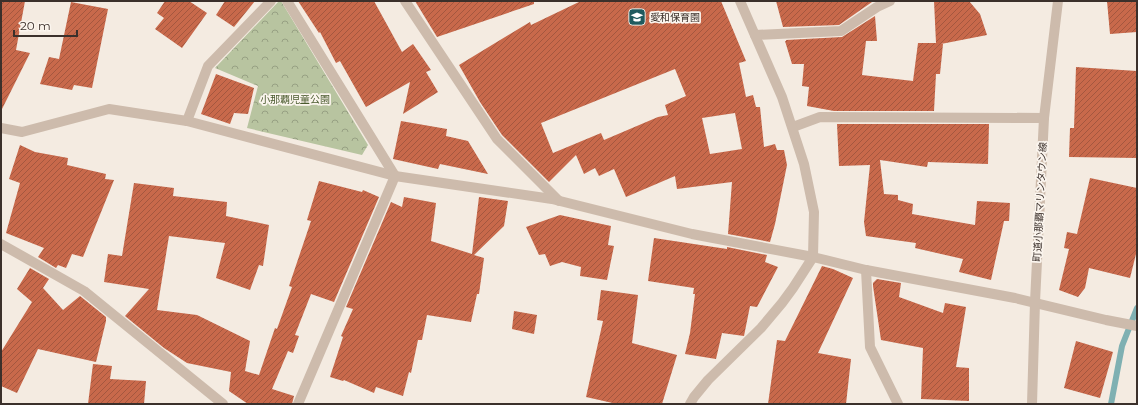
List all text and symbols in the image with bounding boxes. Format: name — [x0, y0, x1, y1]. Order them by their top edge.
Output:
school or university icon: 愛和保育園 — [627, 7, 647, 27]
place label: 愛和保育園 — [650, 11, 700, 24]
scale bar — [14, 12, 77, 38]
text: 20 m — [20, 18, 51, 33]
park label: 小那覇児童公園 — [260, 93, 330, 106]
street label: 町道小那覇マリンタウン線 — [1030, 142, 1050, 262]

